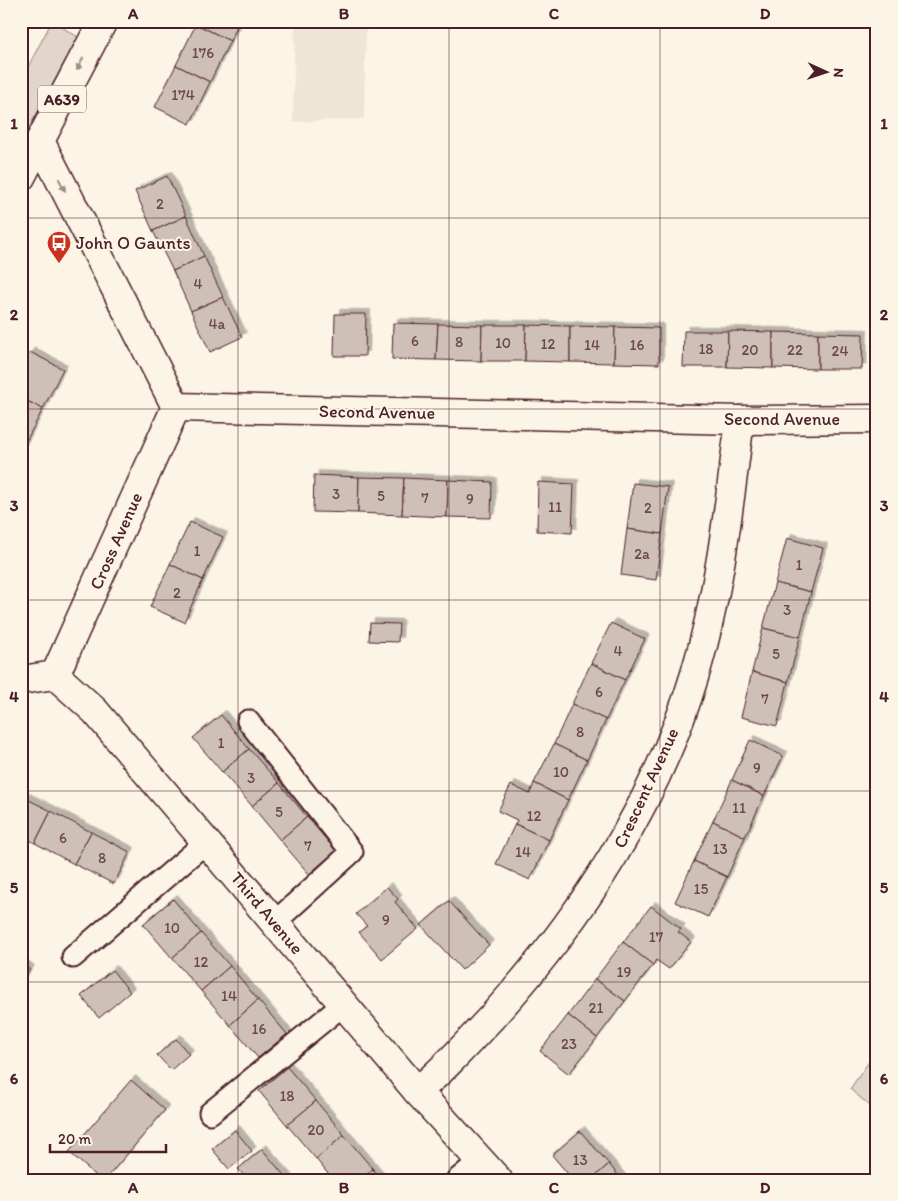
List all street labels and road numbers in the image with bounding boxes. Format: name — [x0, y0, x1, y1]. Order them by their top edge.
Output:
road number: A639 — [38, 86, 86, 112]
street label: Second Avenue — [319, 400, 435, 424]
street label: Second Avenue — [724, 408, 840, 430]
street label: Cross Avenue — [85, 489, 147, 593]
street label: Crescent Avenue — [608, 724, 684, 852]
street label: Third Avenue — [226, 867, 308, 959]

